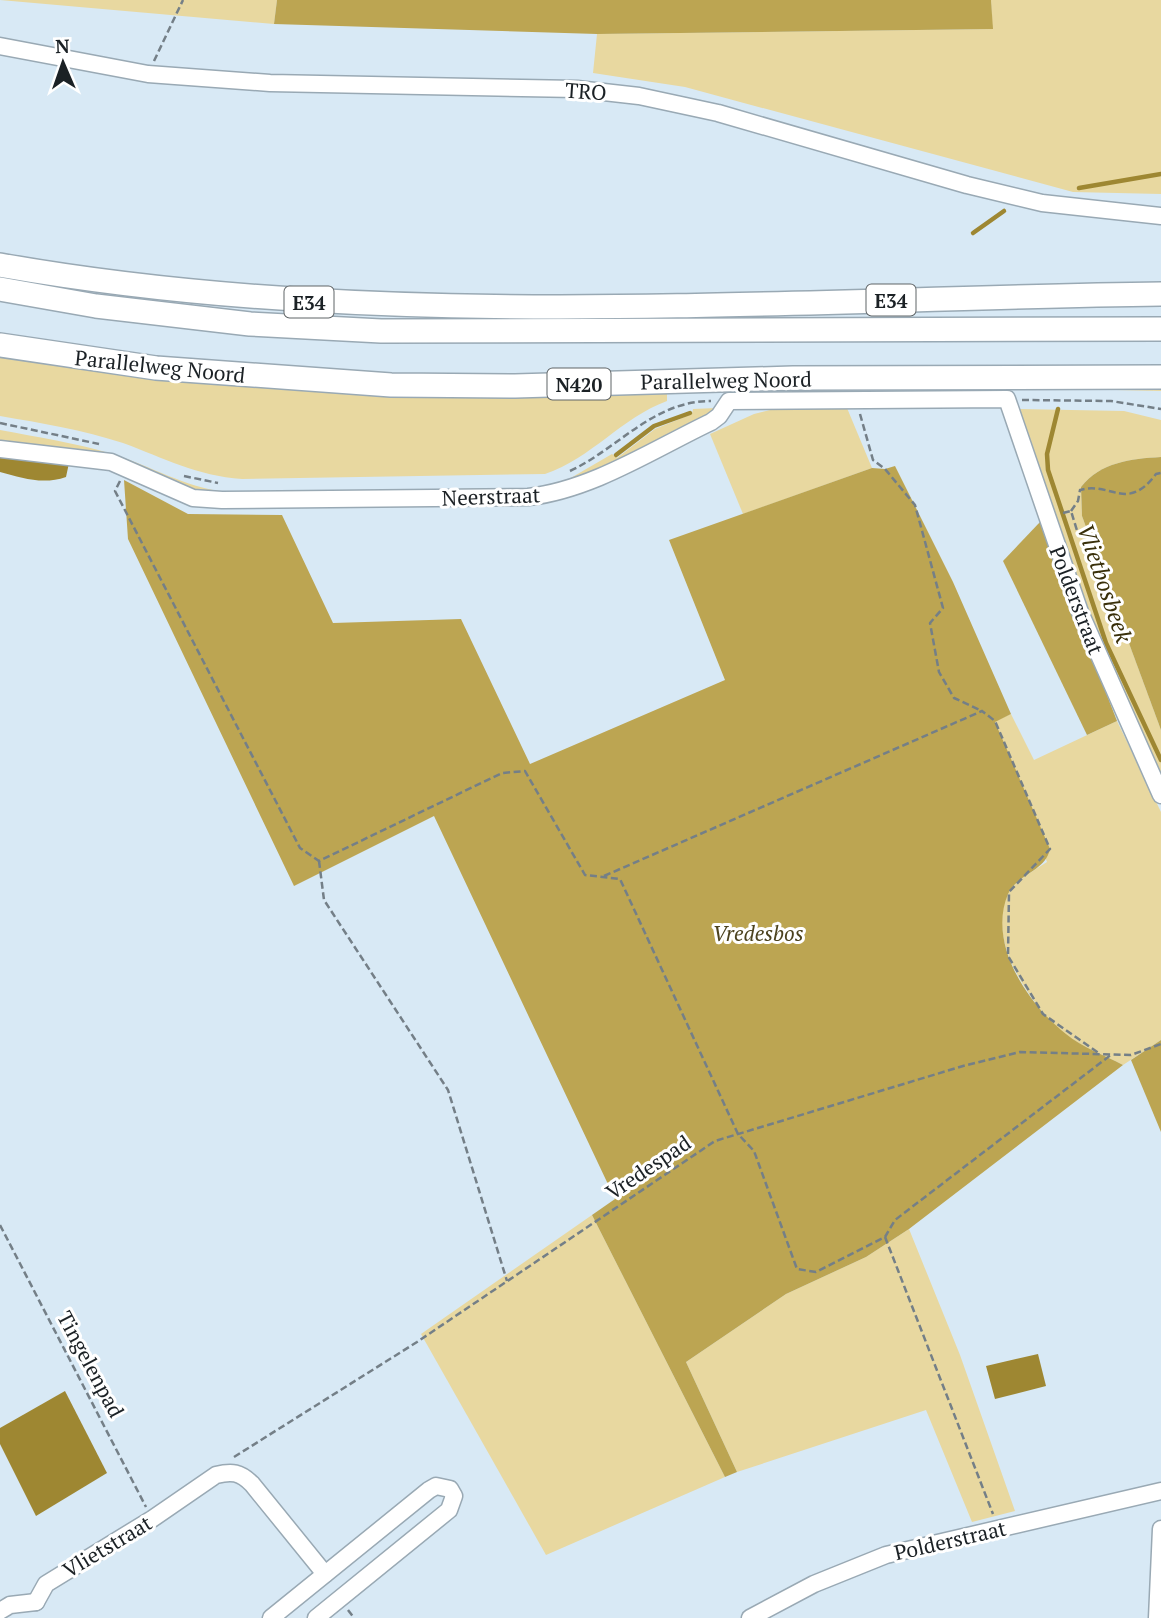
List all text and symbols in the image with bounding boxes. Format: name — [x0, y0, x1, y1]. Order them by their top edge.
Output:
north arrow — [28, 28, 98, 98]
text: N — [55, 33, 71, 58]
street label: TRO — [564, 76, 608, 106]
road number: E34 — [866, 284, 916, 316]
road number: E34 — [284, 286, 334, 318]
street label: Parallelweg Noord — [73, 343, 247, 389]
street label: Parallelweg Noord — [640, 365, 812, 395]
road number: N420 — [548, 368, 610, 400]
street label: Neerstraat — [441, 480, 541, 512]
water label: Vlietbosbeek — [1070, 519, 1140, 648]
street label: Polderstraat — [1043, 542, 1111, 658]
park label: Vredesbos — [713, 919, 804, 947]
street label: Vredespad — [600, 1128, 696, 1206]
street label: Tingelenpad — [51, 1306, 131, 1422]
street label: Vlietstraat — [57, 1508, 157, 1584]
street label: Polderstraat — [891, 1513, 1009, 1566]

